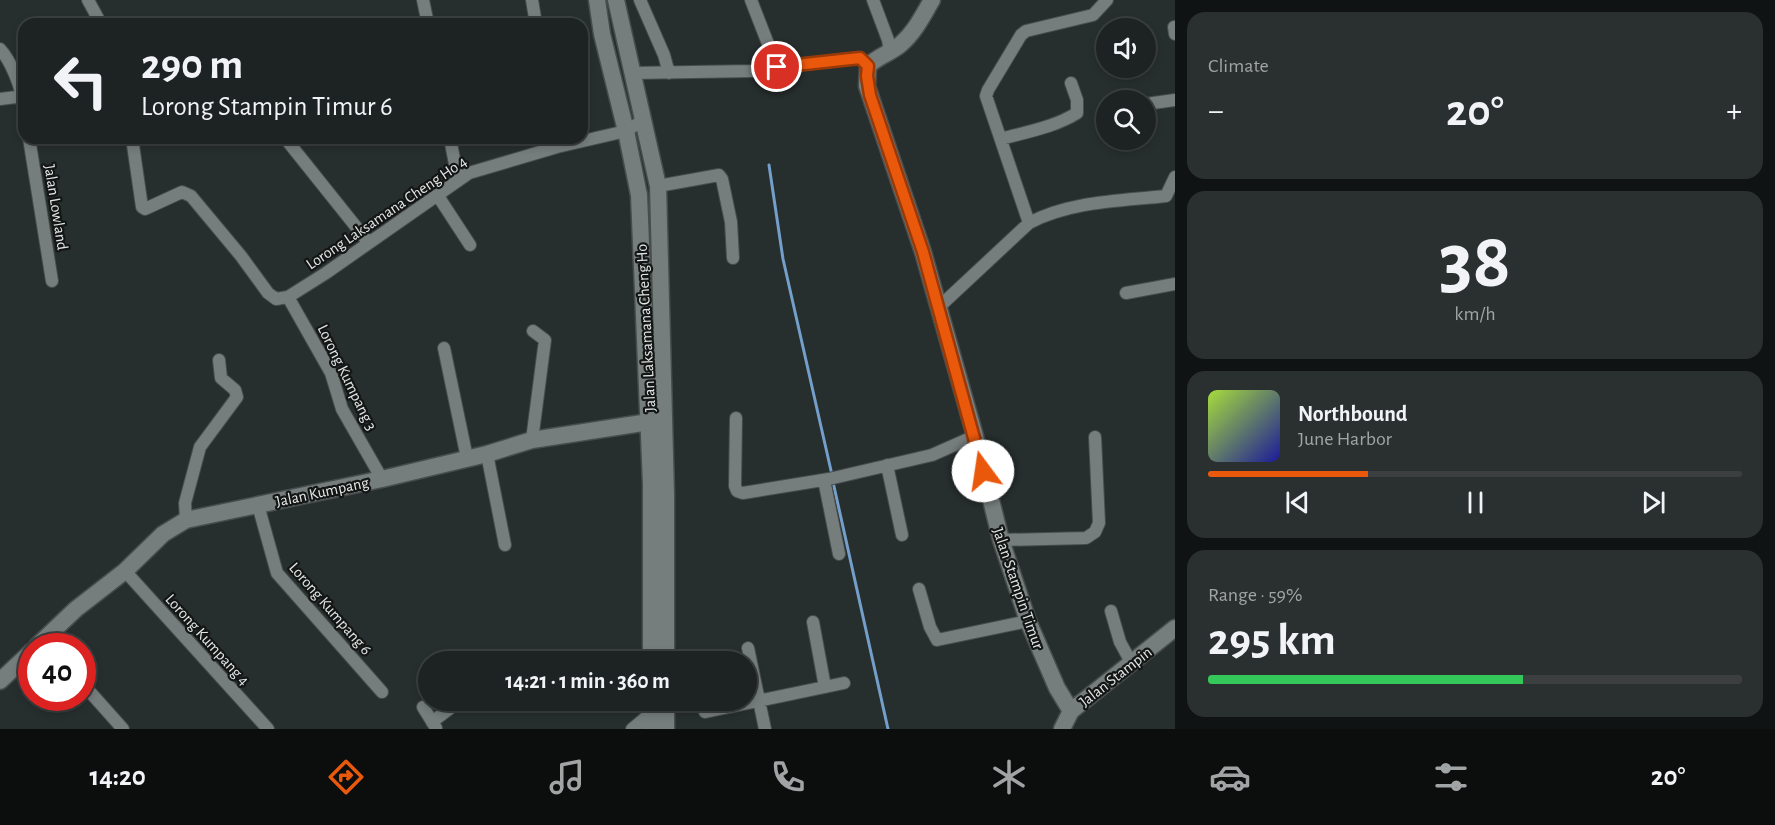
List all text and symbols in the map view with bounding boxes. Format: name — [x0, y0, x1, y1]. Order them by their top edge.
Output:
map controls — [1096, 18, 1156, 150]
button: sound — [1096, 18, 1156, 78]
pin — [751, 41, 802, 92]
icon: left — [42, 42, 120, 120]
text: 290 m — [141, 44, 243, 86]
icon: arrive — [760, 50, 793, 83]
text: Climate — [1208, 56, 1269, 76]
text: 20° — [1446, 89, 1504, 134]
button: search — [1096, 90, 1156, 150]
text: Lorong Stampin Timur 6 — [141, 93, 393, 120]
text: − — [1208, 95, 1224, 128]
text: + — [1726, 95, 1742, 128]
street label: Lorong Laksamana Cheng Ho 4 — [303, 153, 470, 273]
street label: Jalan Lowland — [41, 163, 71, 251]
text: 38 — [1439, 224, 1511, 302]
street label: Jalan Laksamana Cheng Ho — [634, 243, 658, 412]
text: km/h — [1454, 304, 1496, 324]
street label: Lorong Kumpang 3 — [315, 322, 380, 433]
text: Northbound — [1298, 403, 1407, 425]
text: June Harbor — [1298, 429, 1392, 449]
position arrow — [951, 439, 1015, 503]
street label: Jalan Kumpang — [274, 474, 370, 510]
icon: previous — [1281, 486, 1314, 519]
icon: pause — [1459, 486, 1492, 519]
icon: next — [1637, 486, 1670, 519]
street label: Jalan Stampin Timur — [990, 525, 1047, 652]
street label: Lorong Kumpang 6 — [286, 559, 375, 658]
text: Range · 59% — [1208, 585, 1302, 605]
street label: Lorong Kumpang 4 — [162, 591, 252, 689]
text: 295 km — [1208, 618, 1336, 663]
speed limit sign: 40 — [18, 633, 96, 711]
street label: Jalan Stampin — [1076, 644, 1155, 710]
text: 14:21 · 1 min · 360 m — [505, 670, 670, 692]
icon: directions — [325, 756, 367, 798]
icon: music — [546, 756, 588, 798]
icon: phone — [767, 756, 809, 798]
icon: climate — [988, 756, 1030, 798]
icon: car — [1209, 756, 1251, 798]
icon: filters — [1430, 756, 1472, 798]
text: 14:20 — [90, 763, 146, 790]
text: 20° — [1651, 763, 1685, 790]

